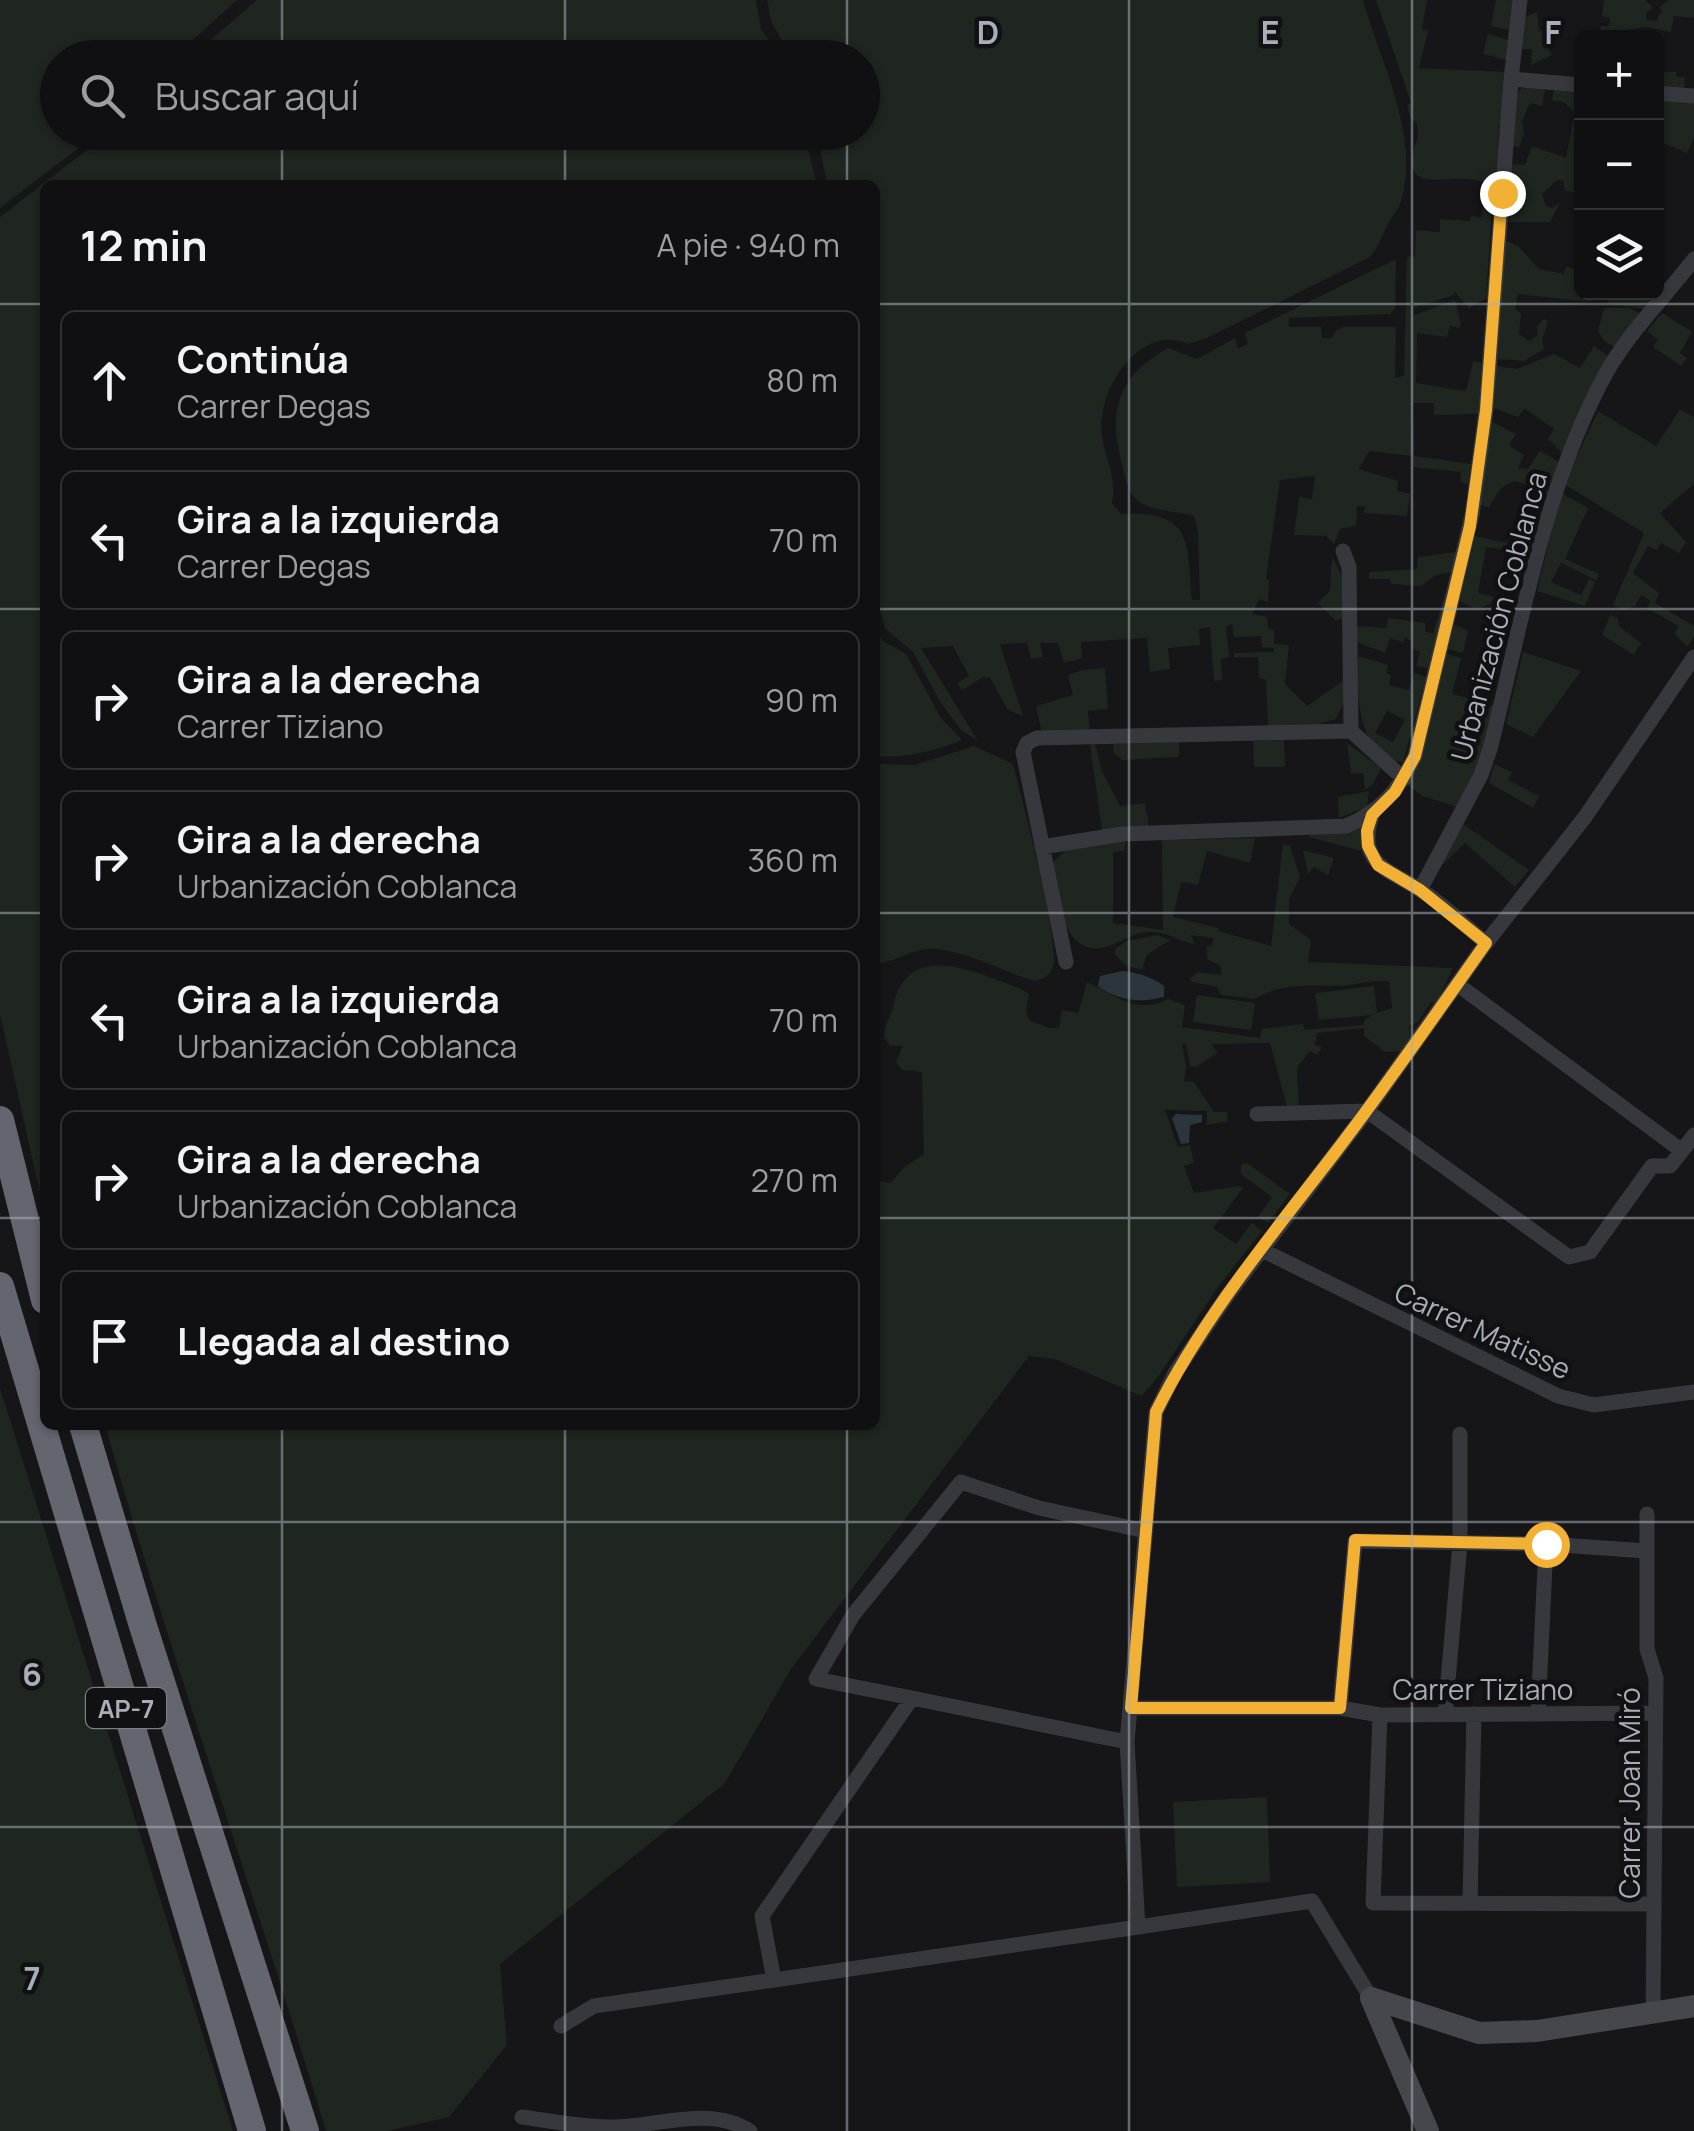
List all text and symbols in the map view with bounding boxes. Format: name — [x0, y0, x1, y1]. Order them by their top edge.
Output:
text: D — [977, 10, 999, 54]
text: E — [1261, 10, 1279, 54]
text: F — [1545, 10, 1562, 54]
map controls — [1574, 30, 1664, 300]
button: + — [1574, 30, 1664, 120]
search box — [40, 40, 880, 150]
icon: search — [75, 68, 130, 123]
text: Buscar aquí — [155, 69, 359, 121]
button: − — [1574, 120, 1664, 210]
route end — [1480, 171, 1526, 217]
button: layers — [1574, 210, 1664, 300]
text: 12 min — [80, 216, 208, 274]
text: A pie · 940 m — [656, 223, 840, 267]
text: Continúa — [177, 332, 349, 384]
icon: ahead — [82, 353, 137, 408]
text: 80 m — [766, 358, 838, 402]
text: Carrer Degas — [177, 384, 371, 428]
street label: Urbanización Coblanca — [1441, 467, 1555, 765]
text: Gira a la izquierda — [177, 492, 500, 544]
icon: left — [82, 513, 137, 568]
text: 70 m — [769, 518, 838, 562]
text: Carrer Degas — [177, 544, 371, 588]
text: Gira a la derecha — [177, 652, 481, 704]
icon: right — [82, 673, 137, 728]
text: 90 m — [765, 678, 838, 722]
text: Carrer Tiziano — [177, 704, 384, 748]
text: Gira a la derecha — [177, 812, 481, 864]
icon: right — [82, 833, 137, 888]
text: 360 m — [747, 838, 838, 882]
text: Urbanización Coblanca — [177, 864, 517, 908]
text: Gira a la izquierda — [177, 972, 500, 1024]
icon: left — [82, 993, 137, 1048]
text: 70 m — [769, 998, 838, 1042]
text: Urbanización Coblanca — [177, 1024, 517, 1068]
text: Gira a la derecha — [177, 1132, 481, 1184]
icon: right — [82, 1153, 137, 1208]
text: 270 m — [751, 1158, 838, 1202]
text: Urbanización Coblanca — [177, 1184, 517, 1228]
street label: Carrer Matisse — [1389, 1273, 1577, 1387]
icon: arrive — [82, 1313, 137, 1368]
text: Llegada al destino — [177, 1314, 510, 1366]
route start — [1524, 1522, 1570, 1568]
text: 6 — [22, 1652, 42, 1696]
street label: Carrer Tiziano — [1393, 1670, 1573, 1708]
street label: Carrer Joan Miró — [1610, 1687, 1648, 1899]
road number: AP-7 — [86, 1688, 166, 1728]
text: 7 — [23, 1956, 41, 2000]

